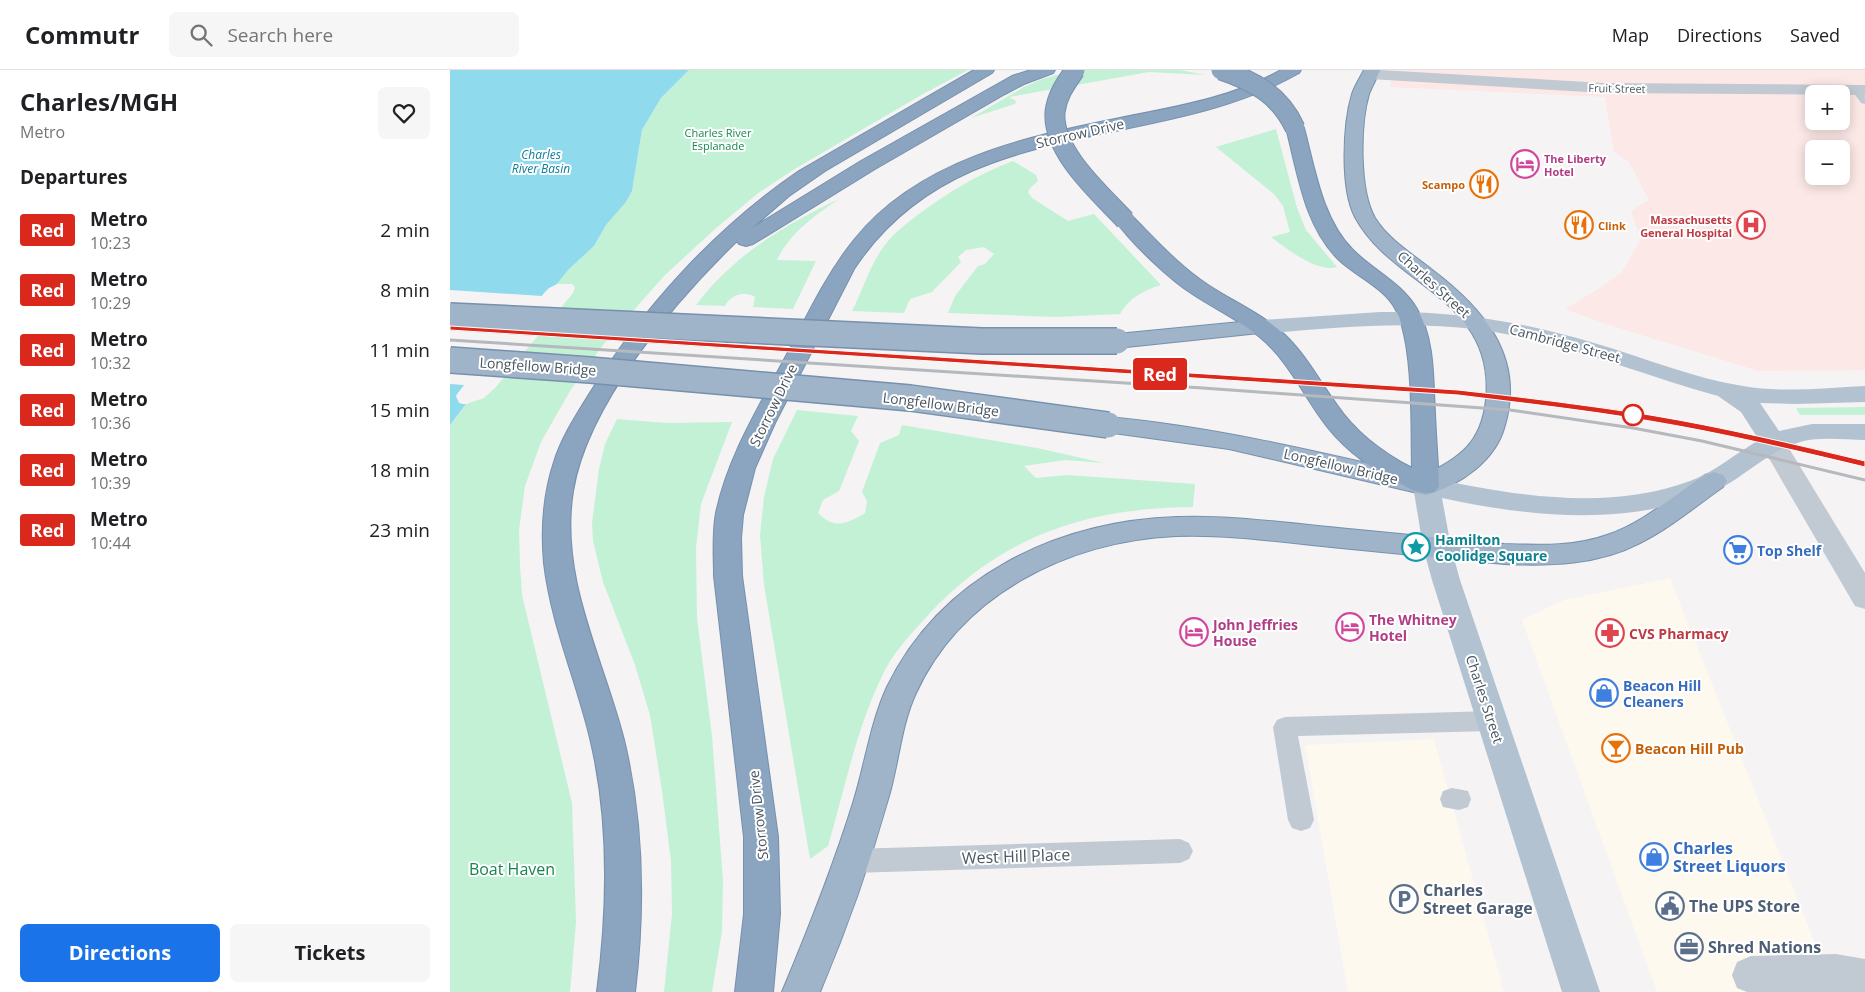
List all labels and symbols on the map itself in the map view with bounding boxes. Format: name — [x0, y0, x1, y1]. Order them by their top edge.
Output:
street label: Fruit Street — [1588, 80, 1646, 96]
street label: Storrow Drive — [1034, 114, 1126, 152]
park label: Charles River Esplanade — [684, 125, 752, 153]
water label: Charles River Basin — [512, 146, 570, 177]
hotel icon: The Liberty Hotel — [1510, 149, 1540, 179]
place label: The Liberty Hotel — [1544, 151, 1607, 179]
restaurant icon: Scampo — [1469, 169, 1499, 199]
place label: Scampo — [1422, 177, 1465, 192]
restaurant icon: Clink — [1564, 210, 1594, 240]
hospital icon: Massachusetts General Hospital — [1736, 210, 1766, 240]
place label: Massachusetts General Hospital — [1640, 212, 1733, 240]
place label: Clink — [1598, 218, 1626, 233]
street label: Charles Street — [1394, 246, 1474, 322]
street label: Cambridge Street — [1507, 319, 1623, 367]
street label: Longfellow Bridge — [479, 352, 597, 380]
line badge: Red — [1131, 358, 1189, 390]
street label: Storrow Drive — [745, 360, 801, 449]
street label: Longfellow Bridge — [882, 387, 1000, 421]
unlabelled marker — [1622, 404, 1644, 426]
street label: Longfellow Bridge — [1282, 444, 1400, 488]
place label: Hamilton Coolidge Square — [1435, 530, 1547, 565]
place icon: Hamilton Coolidge Square — [1401, 532, 1431, 562]
supermarket icon: Top Shelf — [1723, 535, 1753, 565]
place label: Top Shelf — [1757, 541, 1823, 560]
place label: The Whitney Hotel — [1369, 610, 1457, 645]
hotel icon: The Whitney Hotel — [1335, 612, 1365, 642]
place label: John Jeffries House — [1211, 615, 1298, 650]
hotel icon: John Jeffries House — [1179, 617, 1209, 647]
pharmacy icon: CVS Pharmacy — [1595, 618, 1625, 648]
place label: CVS Pharmacy — [1629, 624, 1729, 643]
street label: Charles Street — [1462, 652, 1508, 746]
place label: Beacon Hill Cleaners — [1623, 676, 1701, 711]
shop icon: Beacon Hill Cleaners — [1589, 678, 1619, 708]
bar icon: Beacon Hill Pub — [1601, 733, 1631, 763]
place label: Beacon Hill Pub — [1635, 739, 1744, 758]
street label: Storrow Drive — [744, 769, 772, 861]
place label: Charles Street Liquors — [1673, 837, 1786, 877]
shop icon: Charles Street Liquors — [1639, 842, 1669, 872]
street label: West Hill Place — [961, 843, 1071, 869]
park label: Boat Haven — [469, 858, 555, 880]
place label: Charles Street Garage — [1423, 879, 1533, 919]
parking icon: Charles Street Garage — [1389, 884, 1419, 914]
public building icon: The UPS Store — [1655, 891, 1685, 921]
place label: The UPS Store — [1689, 895, 1800, 917]
office icon: Shred Nations — [1674, 932, 1704, 962]
place label: Shred Nations — [1708, 936, 1821, 958]

